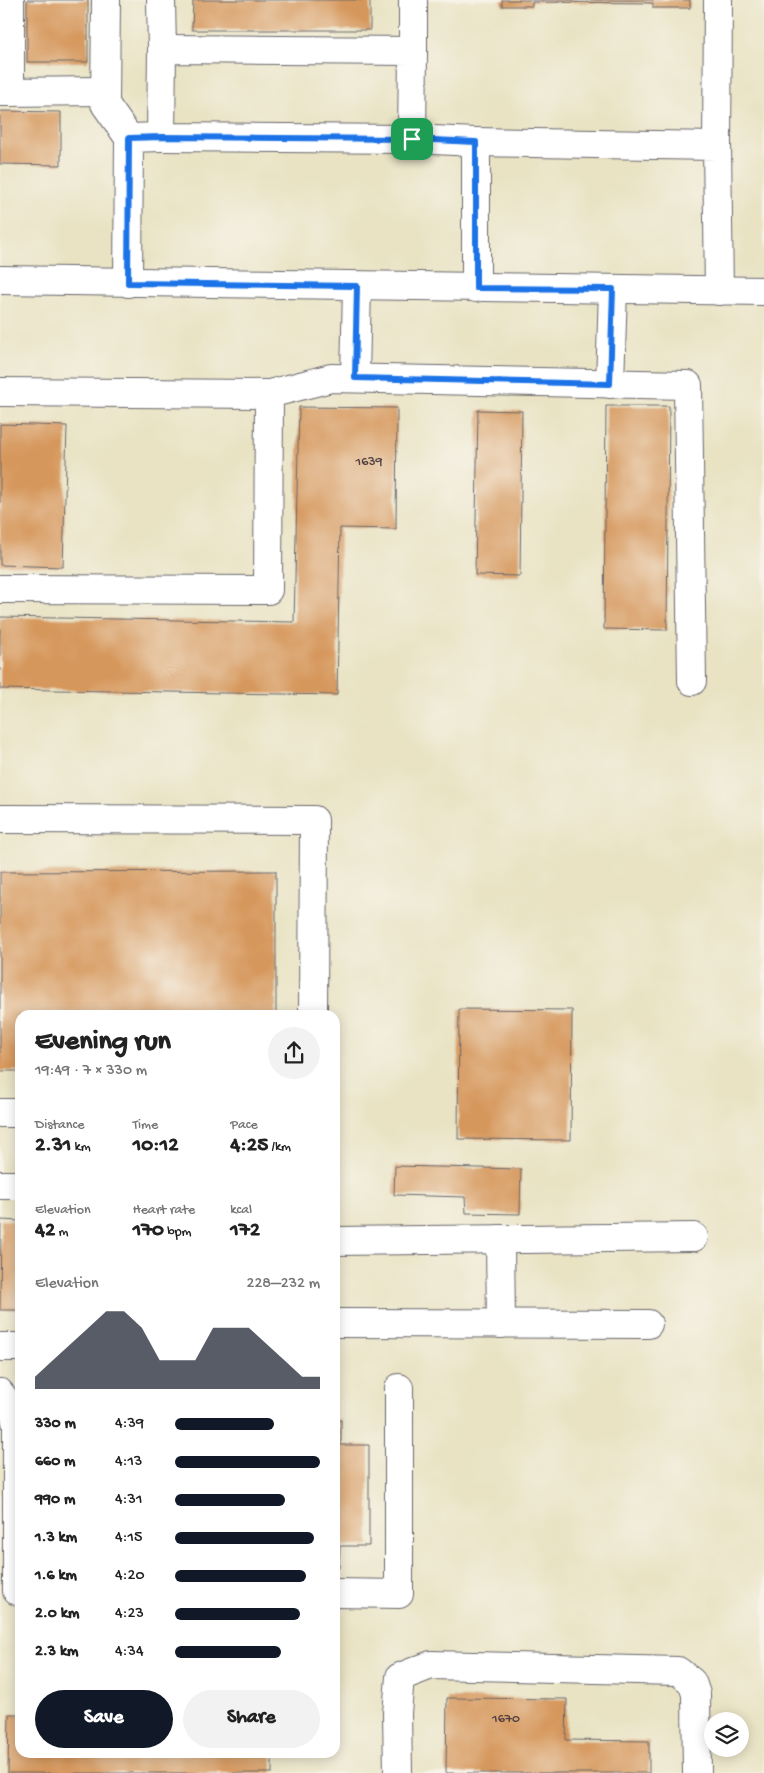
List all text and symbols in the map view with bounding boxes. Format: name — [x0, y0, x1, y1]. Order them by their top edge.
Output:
pin — [391, 118, 433, 160]
icon: arrive — [398, 125, 426, 153]
house number: 1639 — [354, 454, 383, 471]
text: Evening run — [35, 1026, 171, 1059]
button: share — [268, 1027, 320, 1079]
text: 19:49 · 7 × 330 m — [35, 1062, 147, 1081]
text: Distance — [35, 1117, 84, 1134]
text: Time — [133, 1117, 158, 1134]
text: Pace — [230, 1117, 258, 1134]
text: 2.31 — [35, 1134, 71, 1159]
text: 10:12 — [133, 1134, 178, 1159]
text: 4:25 — [230, 1134, 268, 1159]
text: km — [71, 1139, 91, 1156]
text: /km — [268, 1139, 291, 1156]
text: Elevation — [35, 1202, 91, 1219]
text: Heart rate — [133, 1202, 195, 1219]
text: kcal — [230, 1202, 252, 1219]
text: 42 — [35, 1219, 55, 1244]
text: 170 — [133, 1219, 164, 1244]
text: 172 — [230, 1219, 260, 1244]
text: m — [55, 1224, 69, 1241]
text: bpm — [164, 1224, 192, 1241]
text: Elevation — [35, 1275, 99, 1294]
text: 228–232 m — [247, 1275, 320, 1294]
text: 330 m — [35, 1415, 76, 1434]
text: 4:39 — [115, 1415, 144, 1434]
text: 660 m — [35, 1453, 75, 1472]
text: 4:13 — [115, 1453, 142, 1472]
text: 990 m — [35, 1491, 75, 1510]
text: 4:31 — [115, 1491, 142, 1510]
text: 1.3 km — [35, 1529, 77, 1548]
text: 4:15 — [115, 1529, 142, 1548]
text: 1.6 km — [35, 1567, 77, 1586]
text: 4:20 — [115, 1567, 145, 1586]
text: 2.0 km — [35, 1605, 79, 1624]
text: 4:23 — [115, 1605, 144, 1624]
text: 2.3 km — [35, 1643, 78, 1662]
text: 4:34 — [115, 1643, 143, 1662]
button: Save — [35, 1690, 173, 1748]
button: Share — [183, 1690, 320, 1748]
house number: 1670 — [491, 1711, 520, 1728]
map controls — [704, 1712, 749, 1757]
button: layers — [704, 1712, 749, 1757]

